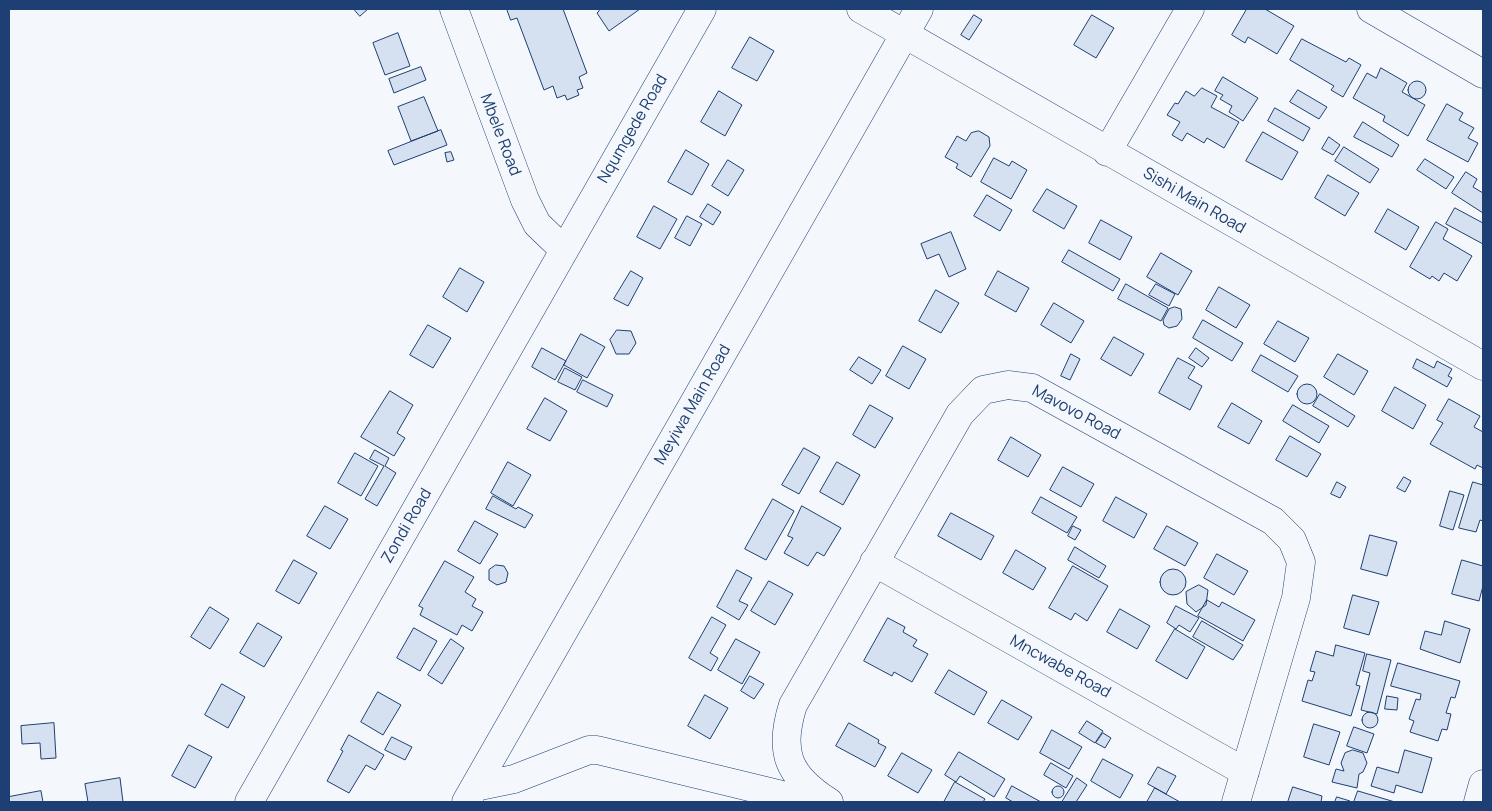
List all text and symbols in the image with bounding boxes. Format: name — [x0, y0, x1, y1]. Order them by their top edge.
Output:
street label: Nqumgede Road — [594, 71, 672, 187]
street label: Mbele Road — [476, 91, 524, 179]
street label: Sishi Main Road — [1139, 164, 1249, 238]
street label: Meyiwa Main Road — [651, 342, 735, 468]
street label: Mavovo Road — [1029, 382, 1123, 444]
street label: Zondi Road — [378, 485, 436, 567]
street label: Mncwabe Road — [1006, 631, 1114, 703]

